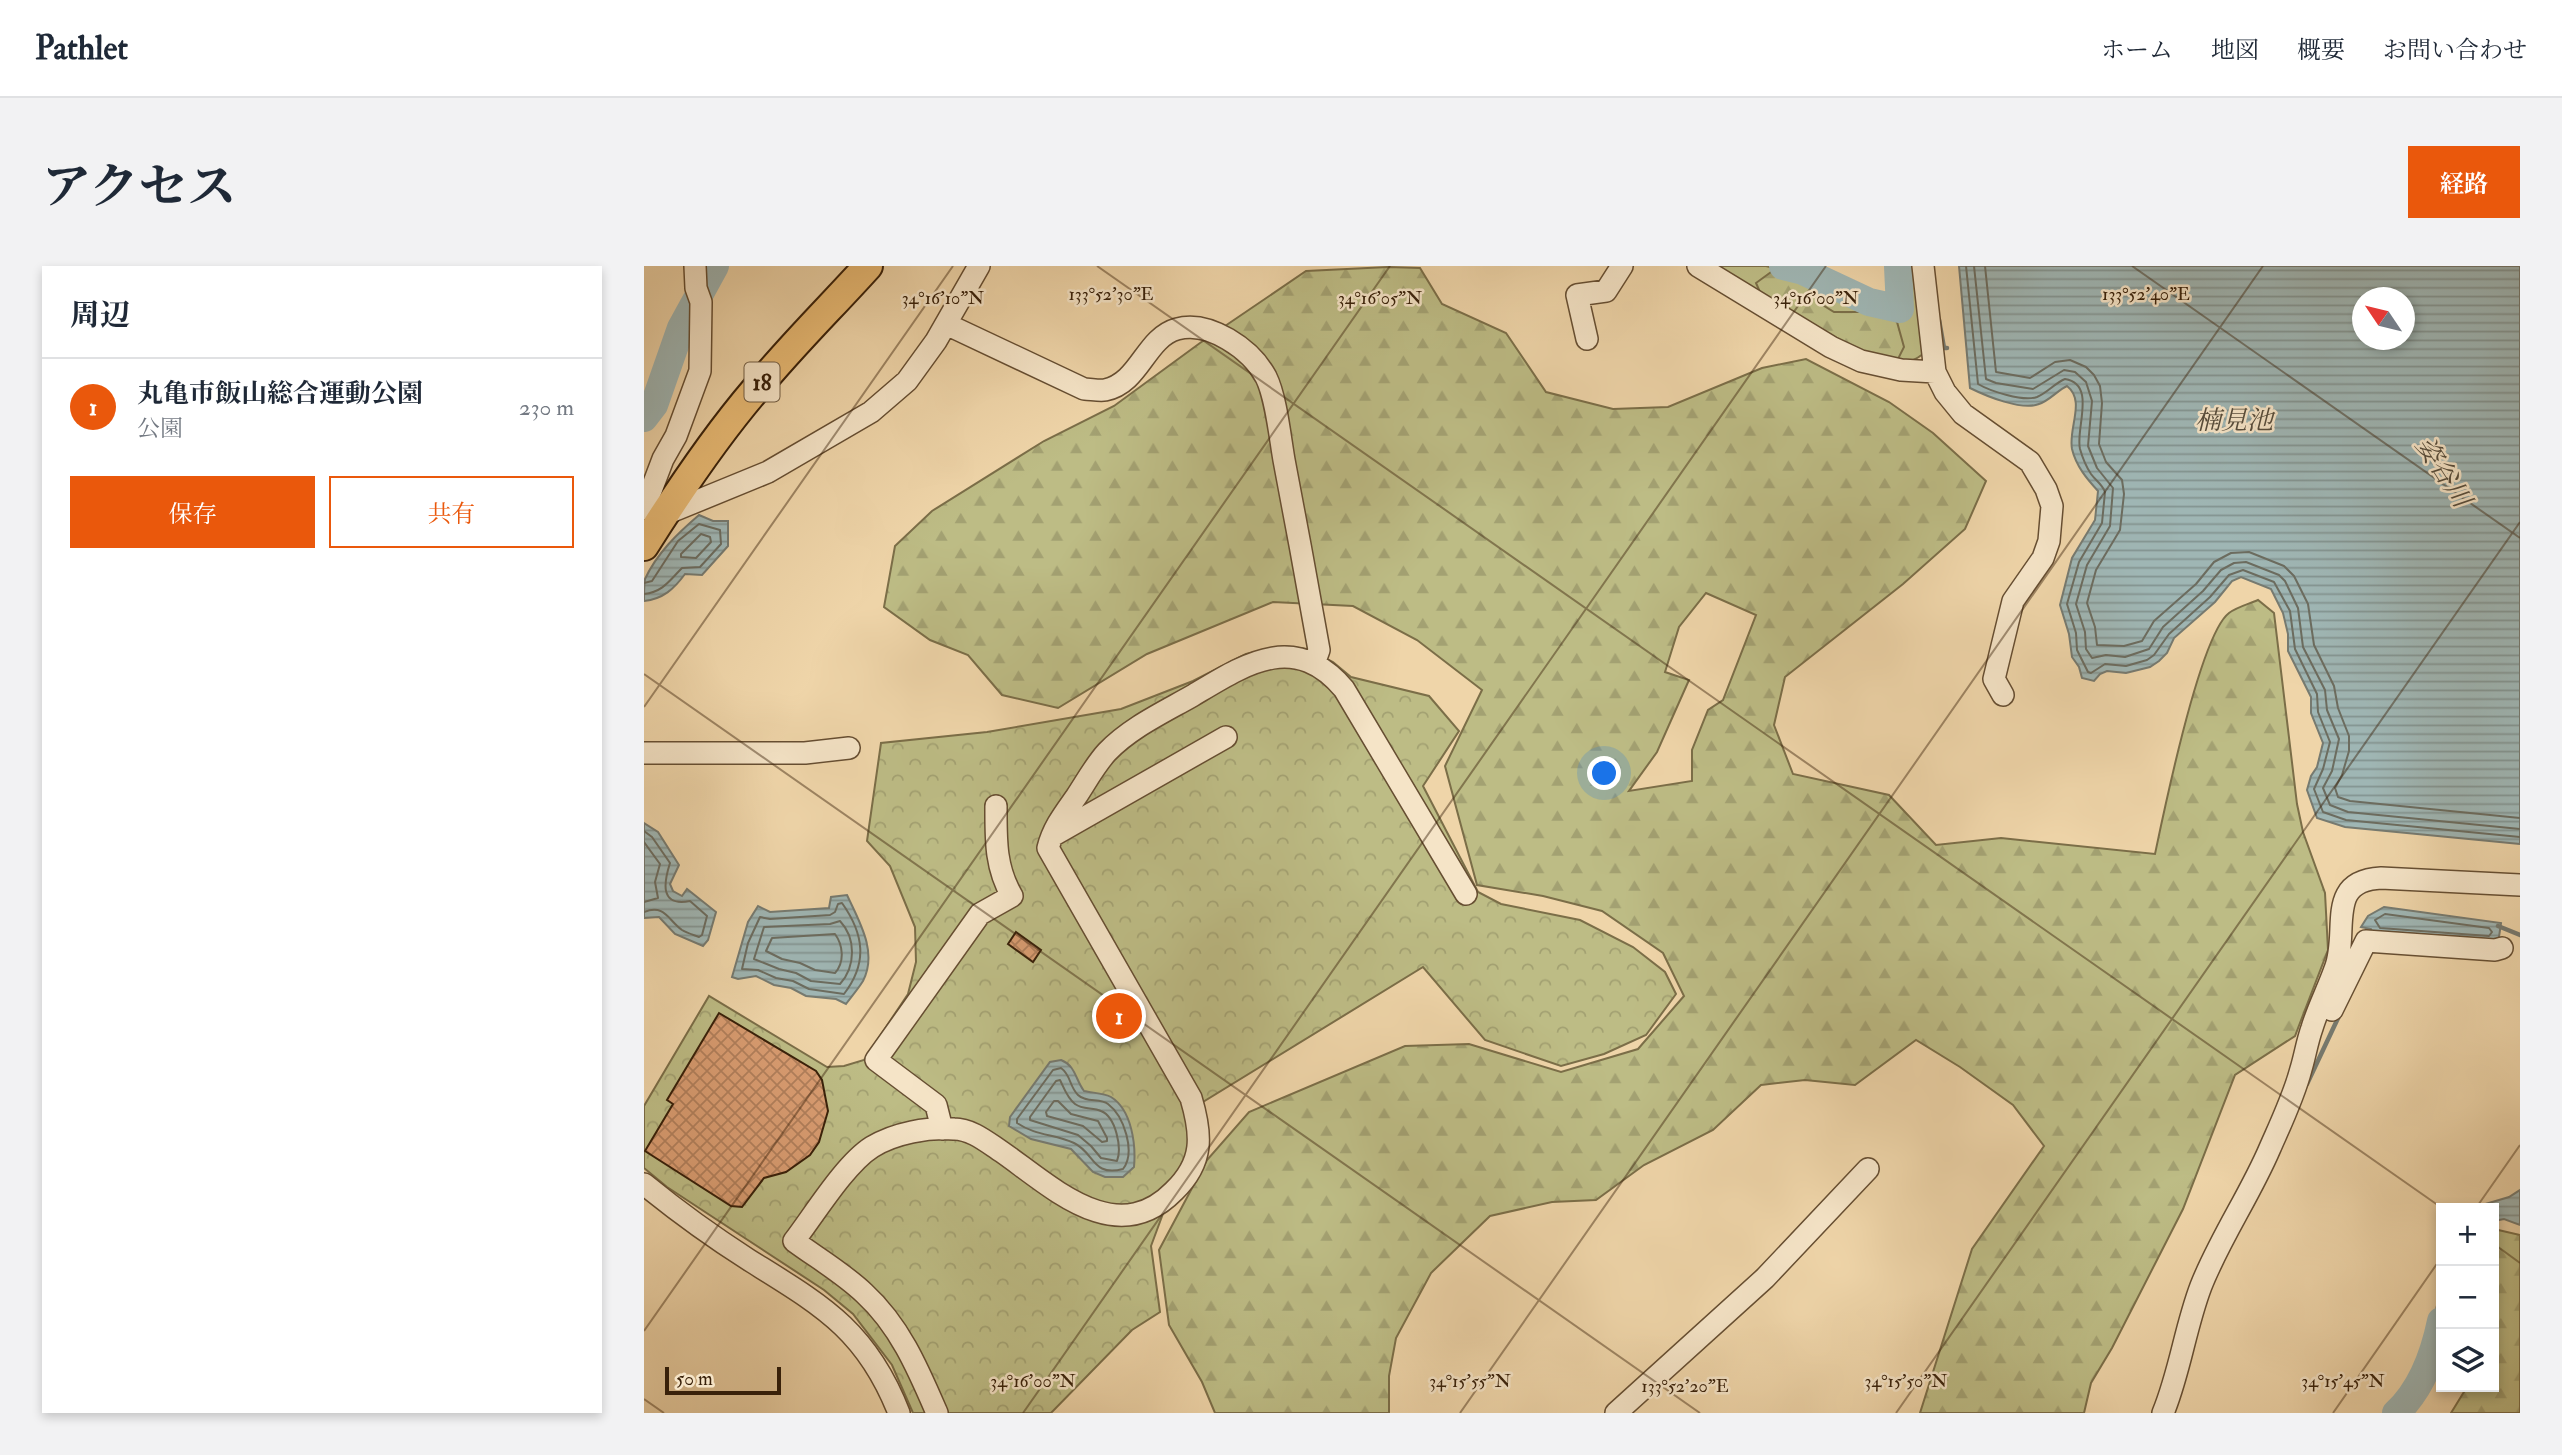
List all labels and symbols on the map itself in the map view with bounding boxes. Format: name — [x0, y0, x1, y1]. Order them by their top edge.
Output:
text: 133°52'30"E — [1068, 283, 1154, 306]
text: 133°52'40"E — [2102, 283, 2190, 306]
text: 34°16'10"N — [902, 287, 984, 310]
text: 34°16'05"N — [1338, 287, 1422, 310]
text: 34°16'00"N — [1773, 287, 1859, 310]
north arrow — [2352, 287, 2415, 350]
road number: 18 — [744, 363, 780, 402]
water label: 楠見池 — [2195, 405, 2276, 437]
water label: 姿谷川 — [2408, 431, 2479, 516]
your location — [1587, 756, 1621, 790]
pin: 1 — [1096, 990, 1142, 1042]
scale bar — [665, 1364, 780, 1396]
text: 34°16'00"N — [990, 1370, 1076, 1393]
text: 34°15'55"N — [1429, 1370, 1511, 1393]
text: 34°15'50"N — [1865, 1370, 1947, 1393]
text: 34°15'45"N — [2301, 1370, 2385, 1393]
text: 133°52'20"E — [1641, 1375, 1729, 1398]

